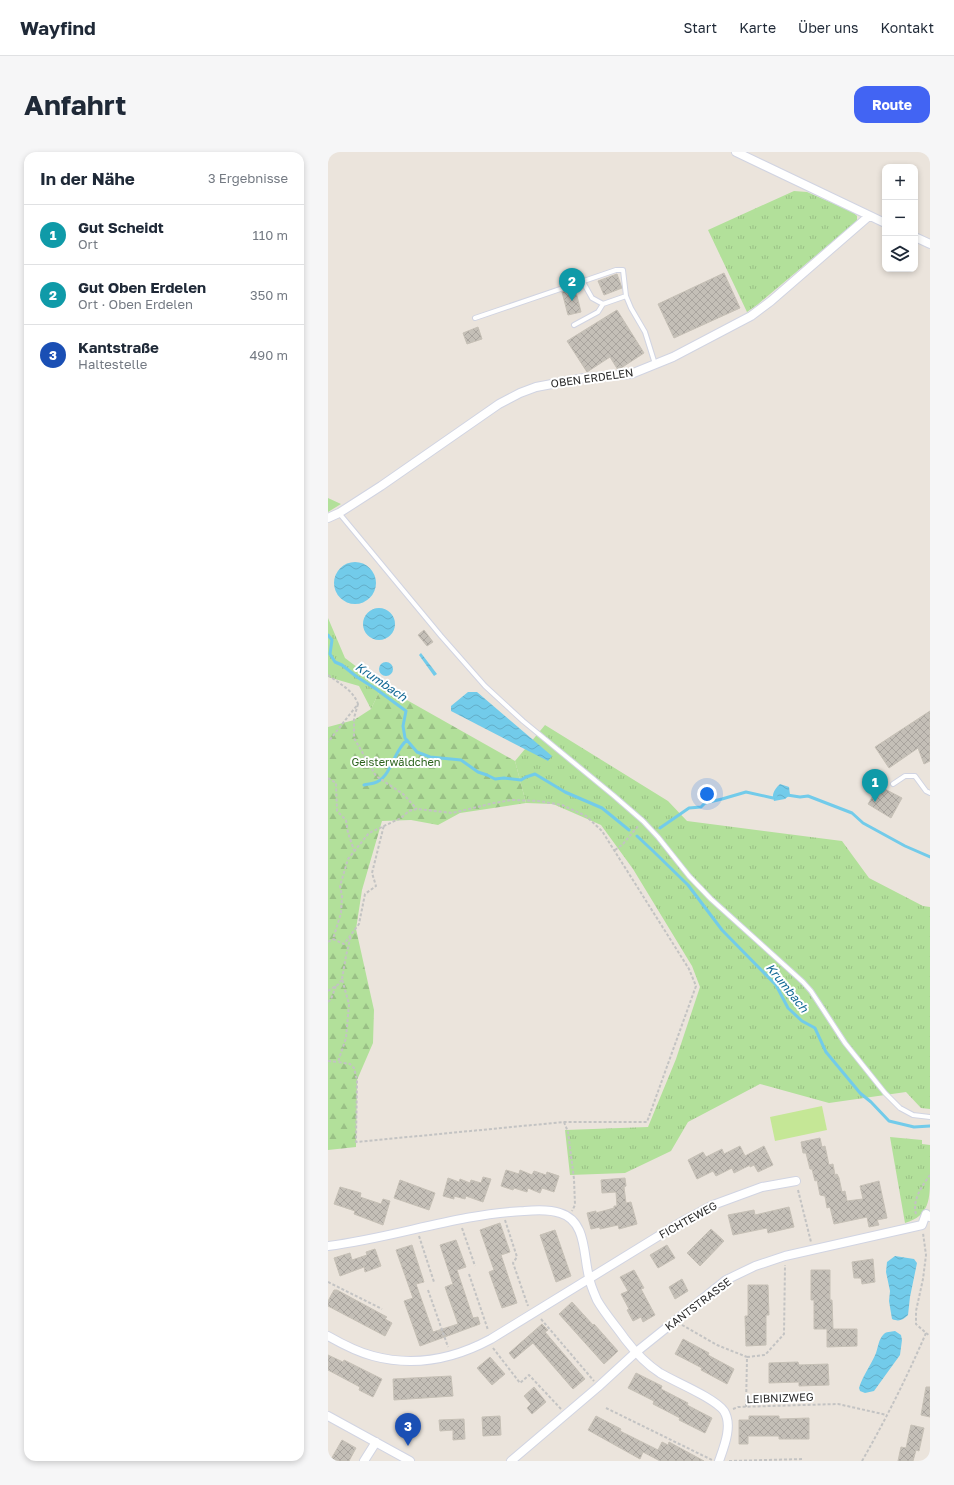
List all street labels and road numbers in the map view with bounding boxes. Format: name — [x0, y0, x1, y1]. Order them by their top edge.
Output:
street label: OBEN ERDELEN — [550, 365, 634, 390]
street label: FICHTEWEG — [656, 1198, 719, 1241]
street label: KANTSTRASSE — [662, 1274, 734, 1333]
street label: LEIBNIZWEG — [746, 1390, 814, 1405]

